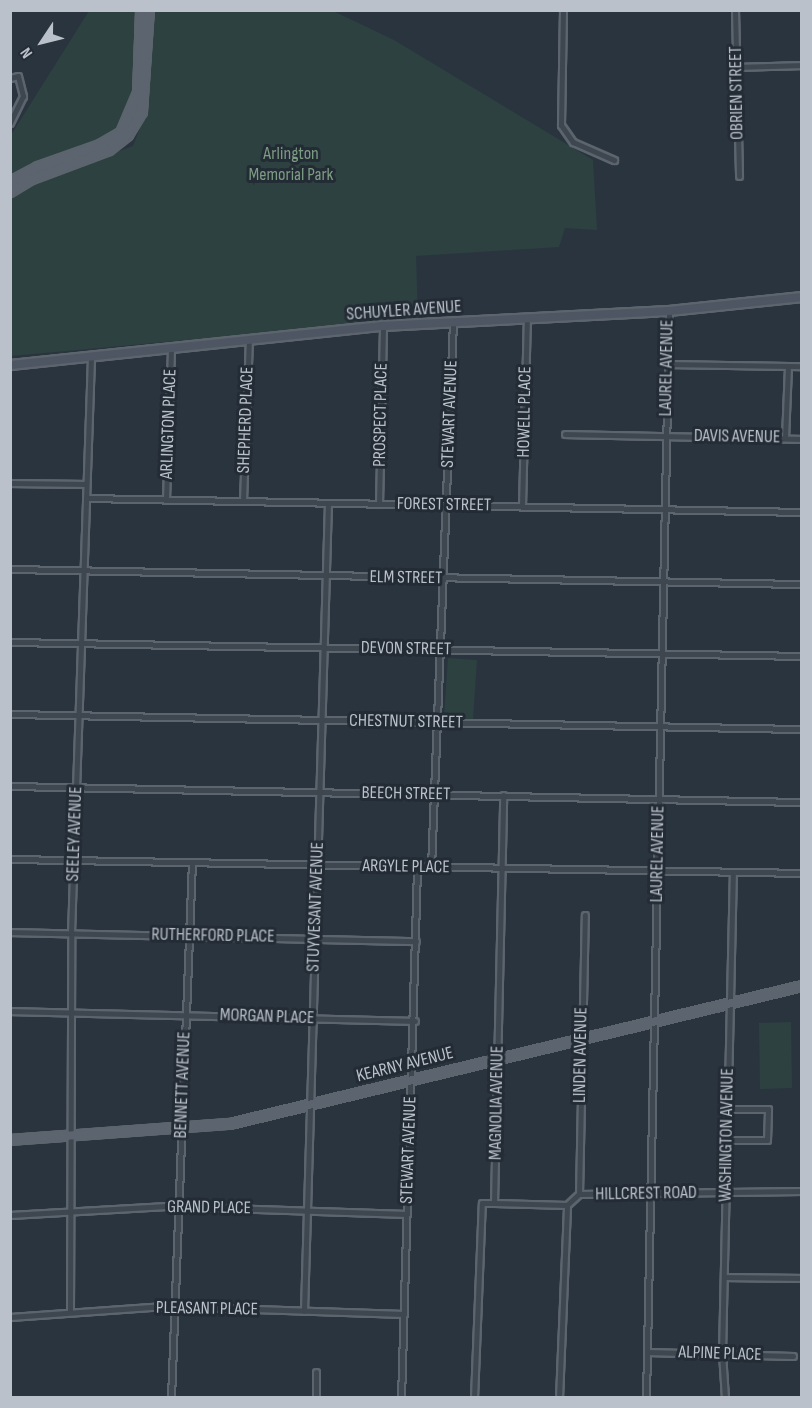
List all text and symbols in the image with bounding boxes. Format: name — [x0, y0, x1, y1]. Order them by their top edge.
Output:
north arrow — [12, 12, 72, 72]
text: N — [17, 44, 37, 62]
street label: OBRIEN STREET — [725, 46, 749, 140]
park label: Arlington Memorial Park — [249, 144, 333, 186]
street label: SCHUYLER AVENUE — [346, 296, 462, 326]
street label: LAUREL AVENUE — [655, 319, 679, 417]
street label: STEWART AVENUE — [437, 360, 463, 468]
street label: PROSPECT PLACE — [369, 363, 393, 467]
street label: SHEPHERD PLACE — [233, 366, 259, 474]
street label: HOWELL PLACE — [513, 366, 537, 458]
street label: ARLINGTON PLACE — [156, 368, 182, 480]
street label: DAVIS AVENUE — [694, 425, 780, 449]
street label: FOREST STREET — [397, 493, 491, 517]
street label: ELM STREET — [369, 567, 443, 589]
street label: DEVON STREET — [361, 637, 451, 661]
street label: CHESTNUT STREET — [349, 710, 463, 734]
street label: BEECH STREET — [361, 782, 451, 806]
street label: SEELEY AVENUE — [63, 786, 87, 882]
street label: LAUREL AVENUE — [646, 805, 670, 903]
street label: STUYVESANT AVENUE — [303, 842, 329, 972]
street label: ARGYLE PLACE — [362, 855, 450, 879]
street label: RUTHERFORD PLACE — [151, 924, 275, 948]
street label: MORGAN PLACE — [219, 1005, 315, 1029]
street label: LINDEN AVENUE — [569, 1007, 593, 1103]
street label: BENNETT AVENUE — [170, 1031, 196, 1139]
street label: KEARNY AVENUE — [354, 1043, 456, 1087]
street label: MAGNOLIA AVENUE — [485, 1046, 509, 1160]
street label: WASHINGTON AVENUE — [715, 1068, 739, 1202]
street label: STEWART AVENUE — [396, 1096, 422, 1204]
street label: HILLCREST ROAD — [595, 1182, 697, 1206]
street label: GRAND PLACE — [167, 1196, 251, 1220]
street label: PLEASANT PLACE — [156, 1297, 258, 1321]
street label: ALPINE PLACE — [678, 1342, 762, 1366]

